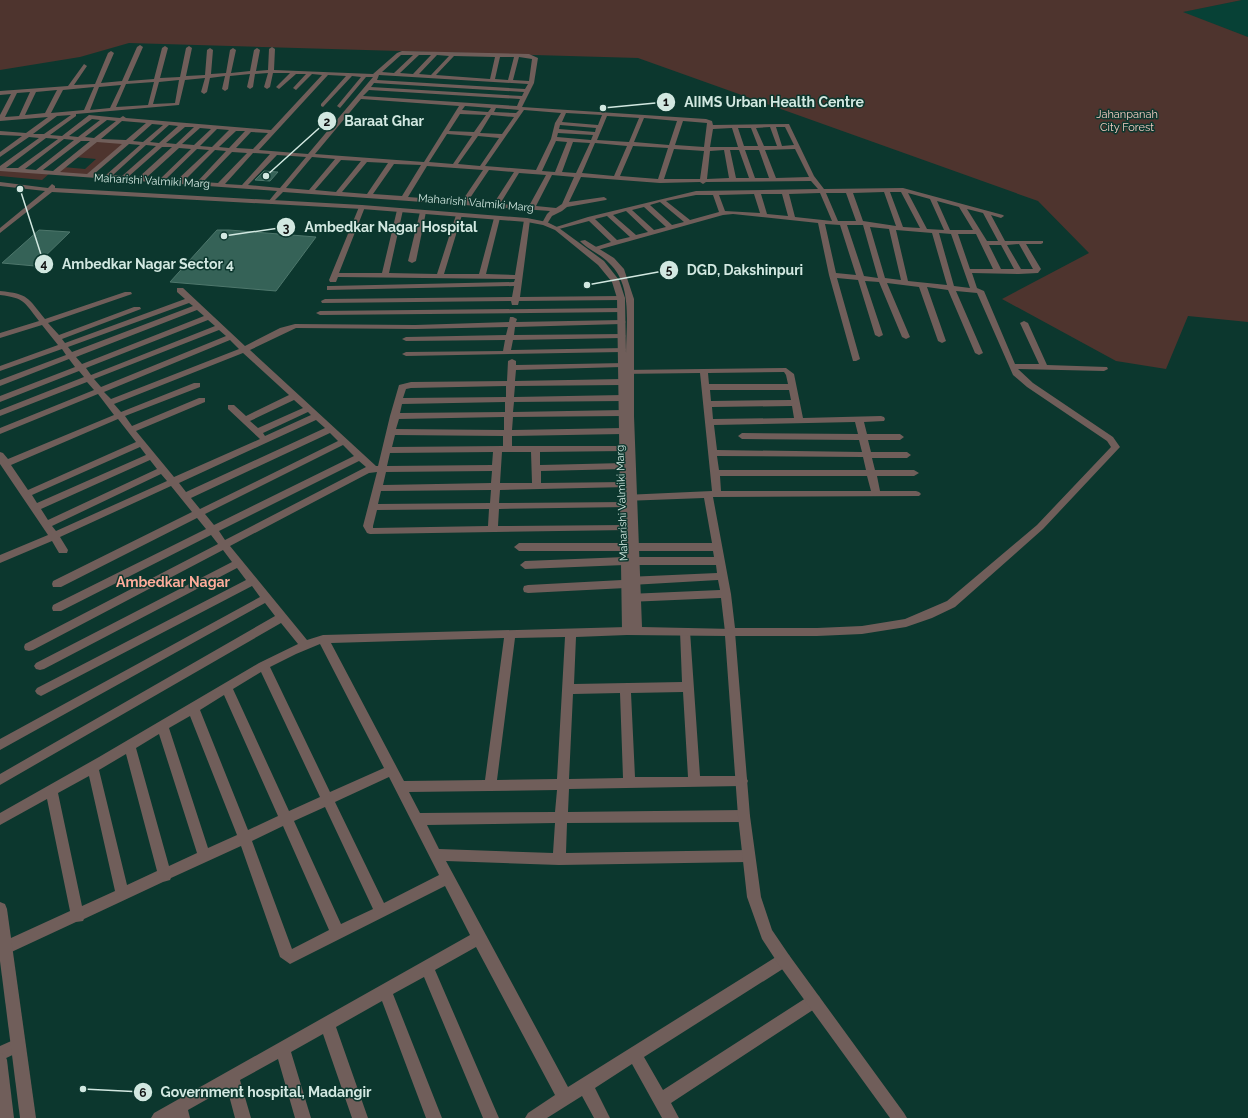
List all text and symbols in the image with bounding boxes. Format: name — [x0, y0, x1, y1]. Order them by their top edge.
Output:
callout: AIIMS Urban Health Centre — [656, 89, 872, 115]
text: AIIMS Urban Health Centre — [684, 94, 864, 110]
text: 1 — [663, 95, 669, 109]
callout: Baraat Ghar — [317, 108, 432, 134]
park label: Jahanpanah City Forest — [1096, 108, 1158, 134]
text: Baraat Ghar — [344, 113, 424, 129]
text: 2 — [324, 115, 331, 129]
street label: Maharishi Valmiki Marg — [94, 171, 210, 191]
street label: Maharishi Valmiki Marg — [417, 191, 535, 215]
callout: Ambedkar Nagar Hospital — [276, 214, 486, 240]
text: Ambedkar Nagar Hospital — [304, 219, 478, 235]
text: 3 — [283, 221, 290, 235]
callout: Ambedkar Nagar Sector 4 — [34, 251, 243, 277]
text: Ambedkar Nagar Sector 4 — [62, 256, 234, 272]
text: 4 — [41, 257, 48, 271]
callout: DGD, Dakshinpuri — [659, 257, 811, 283]
text: DGD, Dakshinpuri — [687, 262, 803, 278]
text: 5 — [666, 263, 673, 277]
street label: Maharishi Valmiki Marg — [613, 445, 631, 561]
district label: Ambedkar Nagar — [116, 574, 231, 590]
callout: Government hospital, Madangir — [133, 1079, 380, 1105]
text: Government hospital, Madangir — [161, 1084, 372, 1100]
text: 6 — [139, 1086, 147, 1100]

